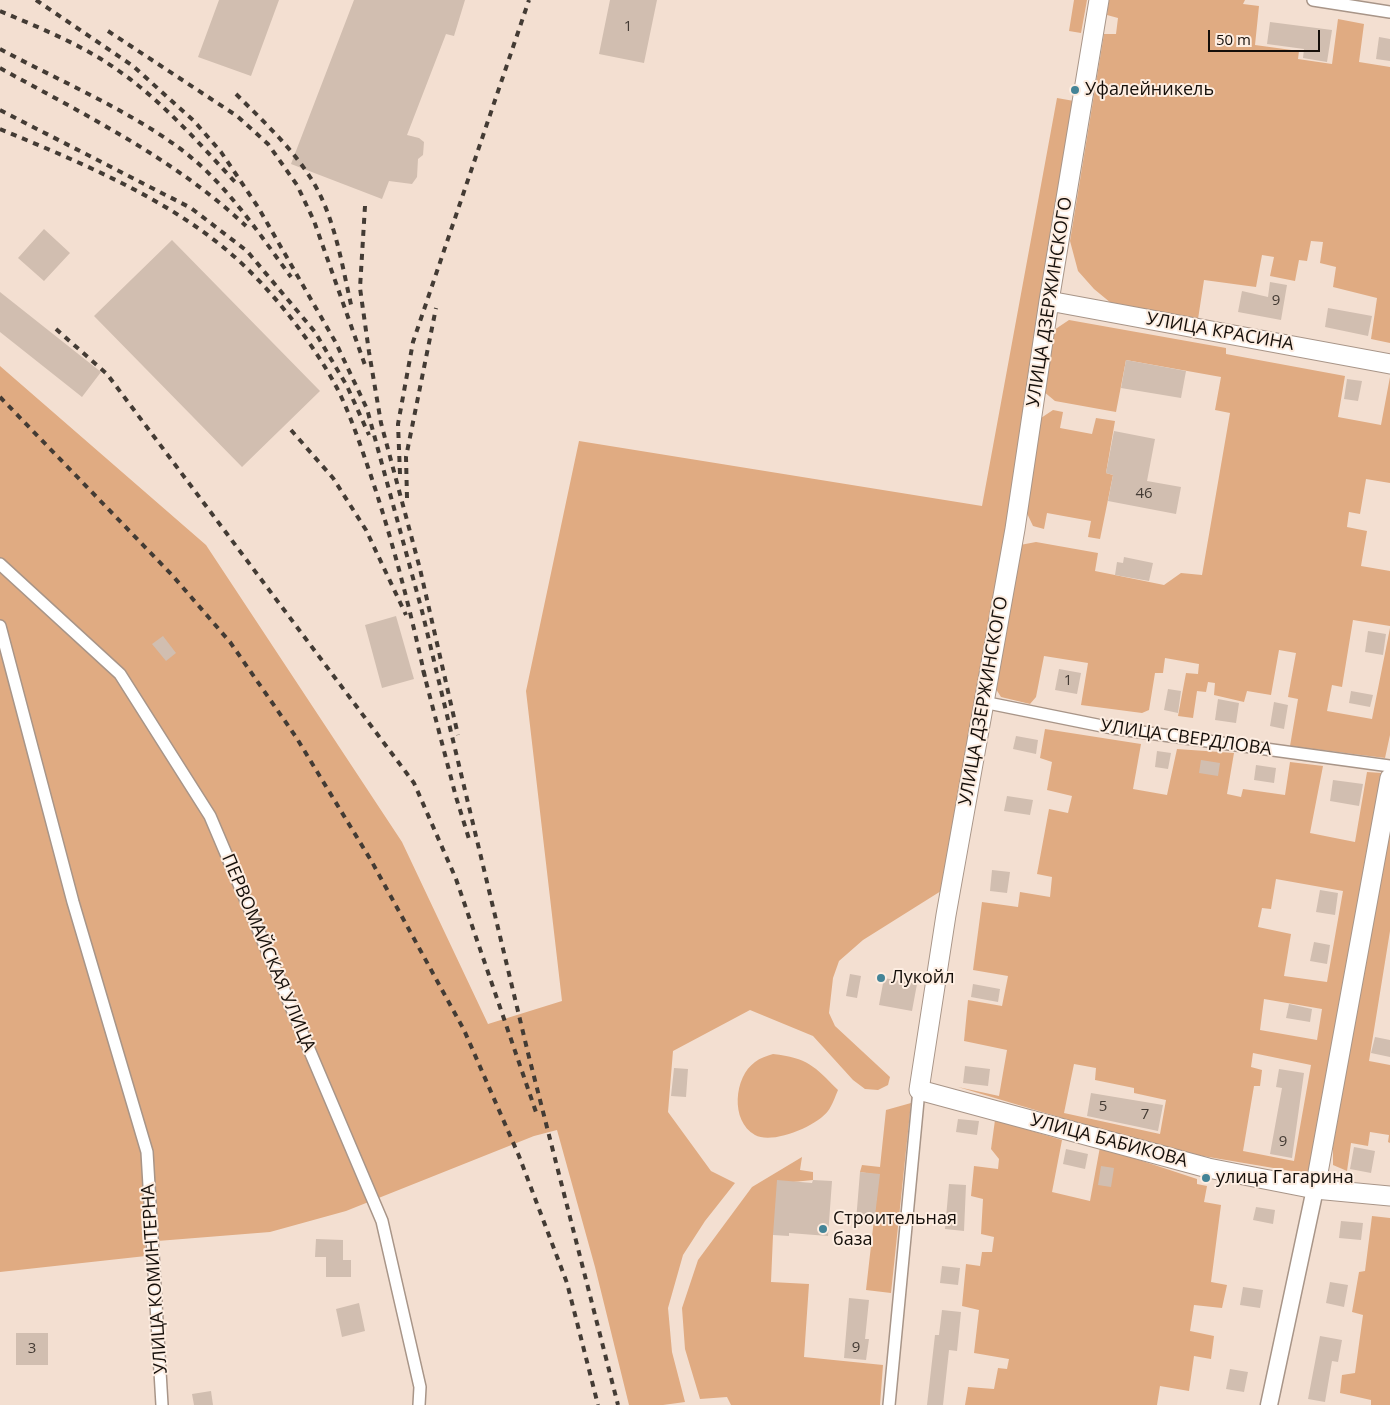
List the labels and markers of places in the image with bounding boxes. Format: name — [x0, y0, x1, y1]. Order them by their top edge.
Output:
place label: Уфалейникель — [1085, 79, 1214, 101]
marker: Уфалейникель — [1069, 84, 1081, 96]
place label: Лукойл — [891, 967, 955, 989]
marker: Лукойл — [875, 972, 887, 984]
place label: улица Гагарина — [1216, 1167, 1354, 1189]
marker: улица Гагарина — [1200, 1172, 1212, 1184]
place label: Строительная база — [833, 1208, 957, 1250]
marker: Строительная база — [817, 1223, 829, 1235]

